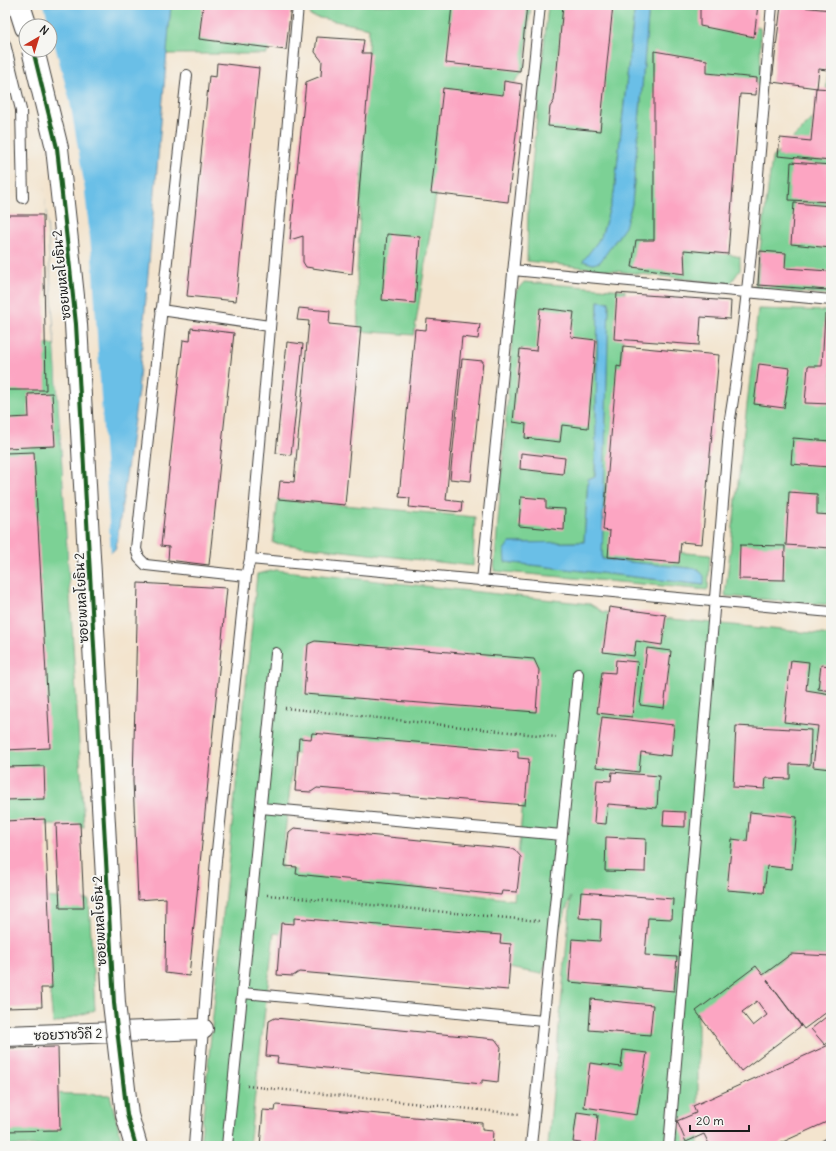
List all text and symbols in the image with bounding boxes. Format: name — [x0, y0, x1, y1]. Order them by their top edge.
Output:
north arrow — [18, 18, 58, 58]
text: N — [37, 22, 51, 38]
street label: ซอยพหลโยธิน 2 — [47, 229, 75, 321]
street label: ซอยพหลโยธิน 2 — [70, 552, 92, 644]
street label: ซอยพหลโยธิน 2 — [88, 875, 110, 967]
street label: ซอยราชวิถี 2 — [33, 1025, 103, 1044]
scale bar — [690, 1107, 749, 1133]
text: 20 m — [696, 1113, 724, 1128]

